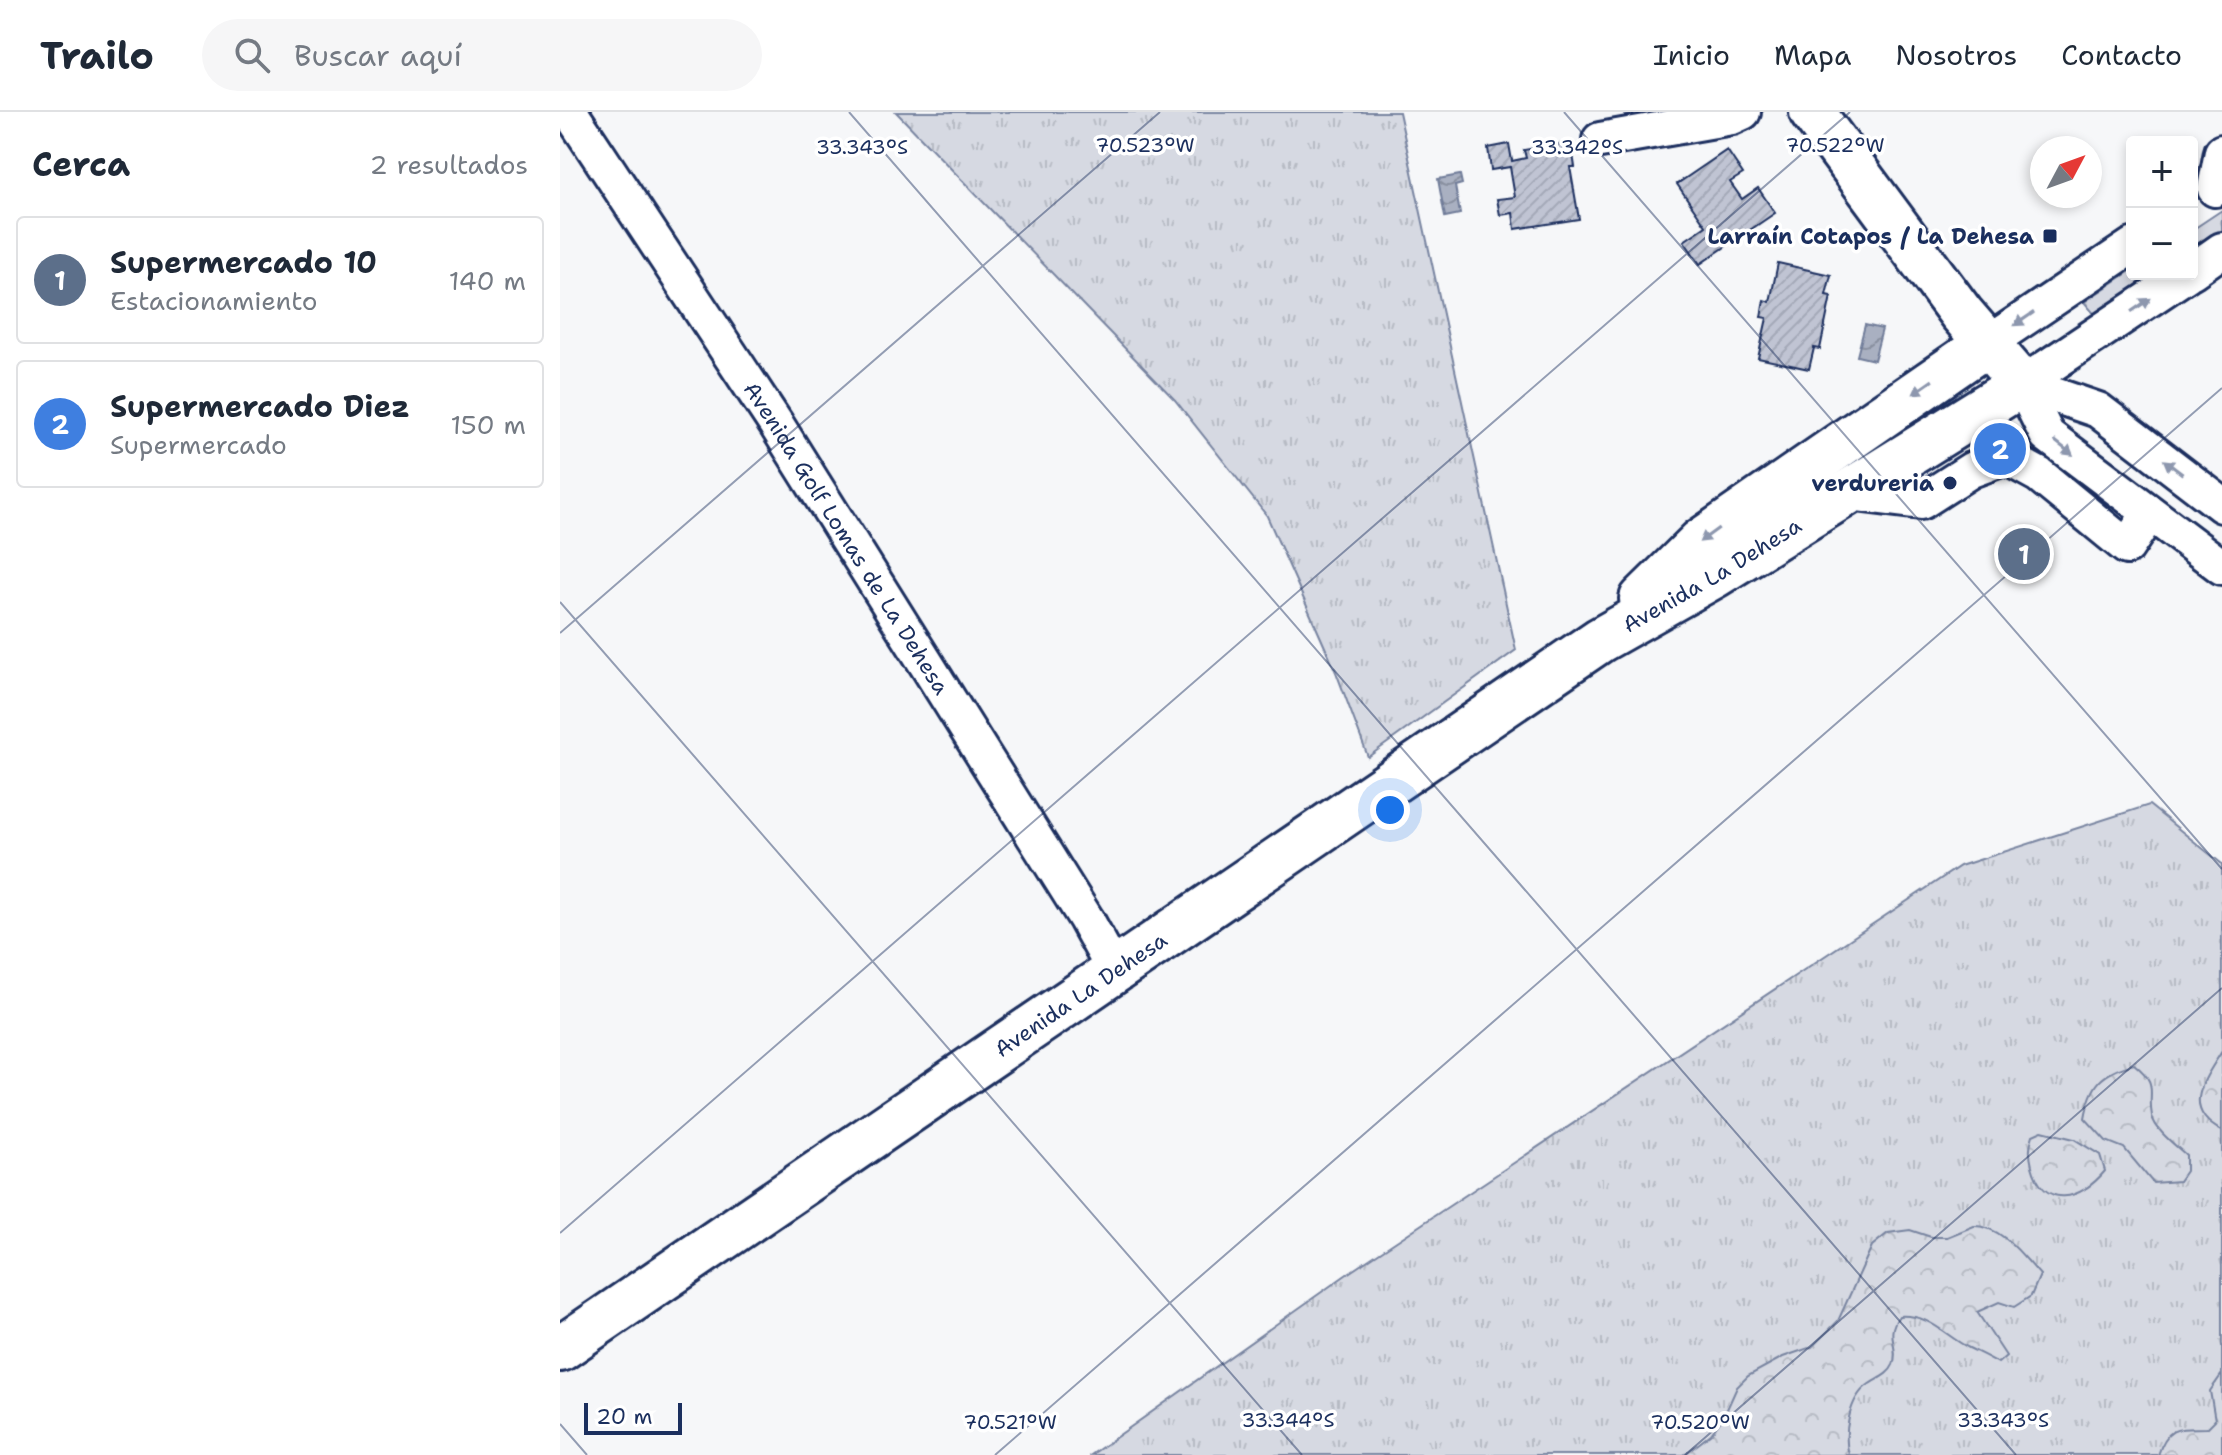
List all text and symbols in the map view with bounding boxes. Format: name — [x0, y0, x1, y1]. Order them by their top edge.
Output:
search box — [202, 19, 762, 91]
text: Trailo — [40, 30, 154, 81]
icon: search — [230, 33, 274, 77]
text: Buscar aquí — [294, 35, 462, 76]
text: Inicio — [1653, 36, 1730, 74]
text: Mapa — [1774, 36, 1851, 74]
text: Nosotros — [1895, 36, 2017, 74]
text: Contacto — [2061, 36, 2182, 74]
text: 70.523°W — [1095, 132, 1195, 158]
text: 70.522°W — [1785, 132, 1885, 158]
text: 33.343°S — [816, 134, 908, 160]
text: 33.342°S — [1531, 134, 1623, 160]
north arrow — [2030, 136, 2102, 208]
map controls — [2126, 136, 2198, 280]
button: + — [2126, 136, 2198, 208]
text: Cerca — [32, 141, 130, 187]
text: 2 resultados — [369, 147, 528, 182]
button: − — [2126, 208, 2198, 280]
place label: Larraín Cotapos / La Dehesa — [1708, 222, 2034, 251]
marker: Larraín Cotapos / La Dehesa — [2041, 227, 2059, 245]
text: Supermercado 10 — [110, 242, 377, 283]
text: 1 — [54, 263, 66, 298]
text: 140 m — [449, 263, 526, 298]
text: Estacionamiento — [110, 283, 318, 318]
one-way arrow — [2130, 298, 2152, 313]
one-way arrow — [2013, 311, 2035, 326]
street label: Avenida Golf Lomas de La Dehesa — [737, 376, 956, 700]
one-way arrow — [1913, 380, 1934, 395]
text: Supermercado Diez — [110, 386, 410, 427]
text: 2 — [51, 407, 69, 442]
text: 150 m — [450, 407, 526, 442]
pin: 2 — [1974, 419, 2026, 479]
text: Supermercado — [110, 427, 287, 462]
one-way arrow — [2054, 439, 2074, 455]
one-way arrow — [2162, 460, 2183, 476]
place label: verdureria — [1811, 469, 1934, 498]
marker: verdureria — [1941, 474, 1959, 492]
street label: Avenida La Dehesa — [1617, 511, 1807, 639]
pin: 1 — [1998, 524, 2050, 584]
one-way arrow — [1699, 527, 1720, 543]
your location — [1370, 790, 1410, 830]
street label: Avenida La Dehesa — [989, 925, 1173, 1064]
scale bar — [584, 1399, 682, 1435]
text: 20 m — [596, 1402, 653, 1431]
text: 33.344°S — [1242, 1407, 1335, 1433]
text: 33.343°S — [1957, 1407, 2049, 1433]
text: 70.521°W — [963, 1409, 1057, 1435]
text: 70.520°W — [1650, 1409, 1750, 1435]

